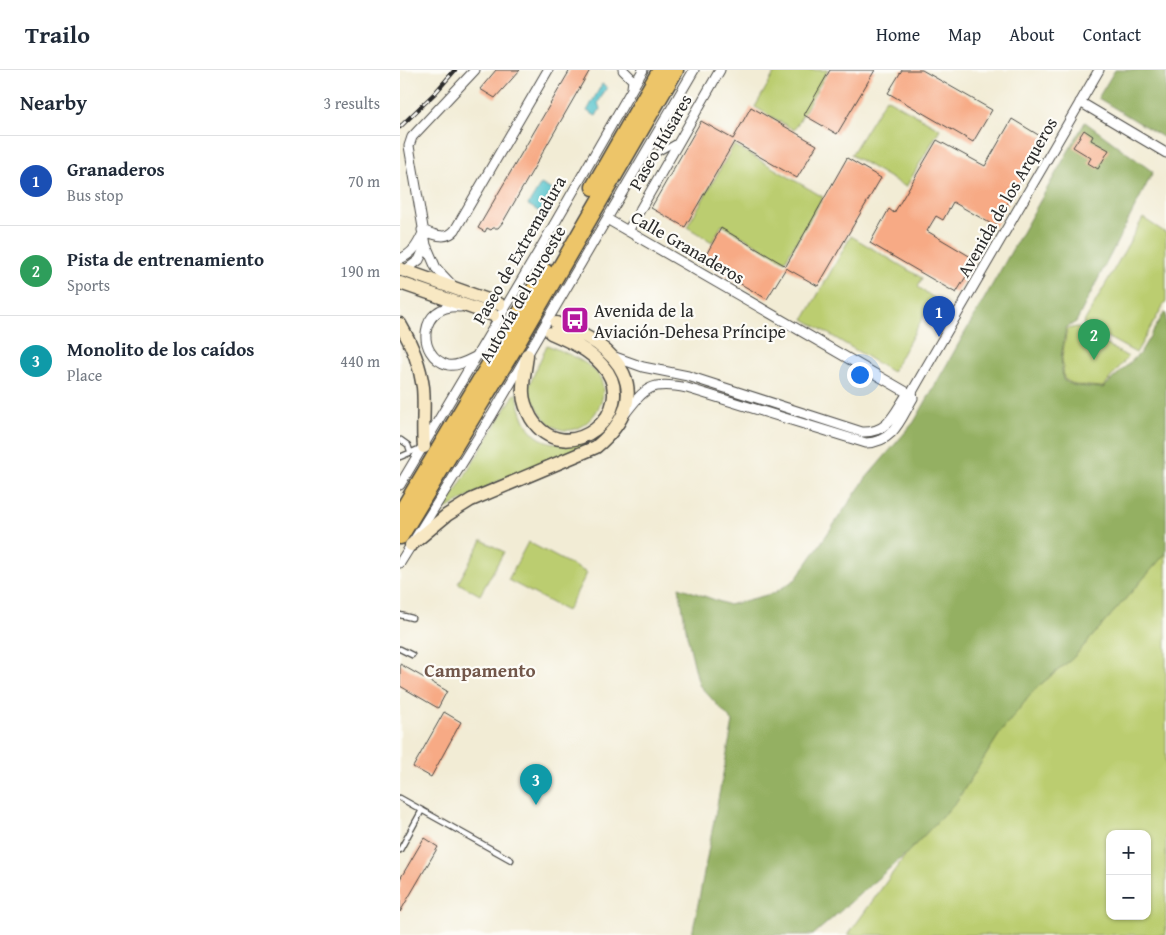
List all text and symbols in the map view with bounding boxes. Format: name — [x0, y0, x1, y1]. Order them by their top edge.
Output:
text: Trailo — [25, 17, 90, 52]
text: Home — [876, 21, 920, 48]
text: Map — [948, 21, 981, 48]
text: About — [1009, 21, 1055, 48]
text: Contact — [1083, 21, 1141, 48]
text: Nearby — [20, 87, 87, 118]
street label: Paseo Húsares — [622, 89, 698, 195]
text: 3 results — [323, 91, 380, 115]
street label: Avenida de los Arqueros — [950, 112, 1064, 282]
text: Granaderos — [67, 155, 165, 183]
text: 1 — [32, 169, 40, 193]
text: 70 m — [348, 169, 380, 193]
street label: Paseo de Extremadura — [465, 170, 573, 329]
text: Bus stop — [67, 183, 123, 207]
street label: Calle Granaderos — [626, 203, 750, 291]
street label: Autovía del Suroeste — [472, 220, 572, 368]
text: Pista de entrenamiento — [67, 245, 264, 273]
text: 2 — [32, 259, 40, 283]
text: 190 m — [340, 259, 380, 283]
text: Sports — [67, 273, 110, 297]
pin: 1 — [923, 296, 955, 337]
place label: Avenida de la Aviación-Dehesa Príncipe — [594, 297, 786, 345]
bus stop icon: Avenida de la Aviación-Dehesa Príncipe — [560, 305, 590, 335]
pin: 2 — [1078, 319, 1110, 360]
text: Monolito de los caídos — [67, 335, 254, 363]
text: 3 — [32, 349, 40, 373]
text: 440 m — [340, 349, 380, 373]
your location — [847, 362, 873, 388]
text: Place — [67, 363, 102, 387]
district label: Campamento — [424, 656, 536, 684]
pin: 3 — [520, 764, 552, 805]
map controls — [1106, 830, 1151, 920]
button: + — [1106, 830, 1151, 875]
button: − — [1106, 875, 1151, 920]

